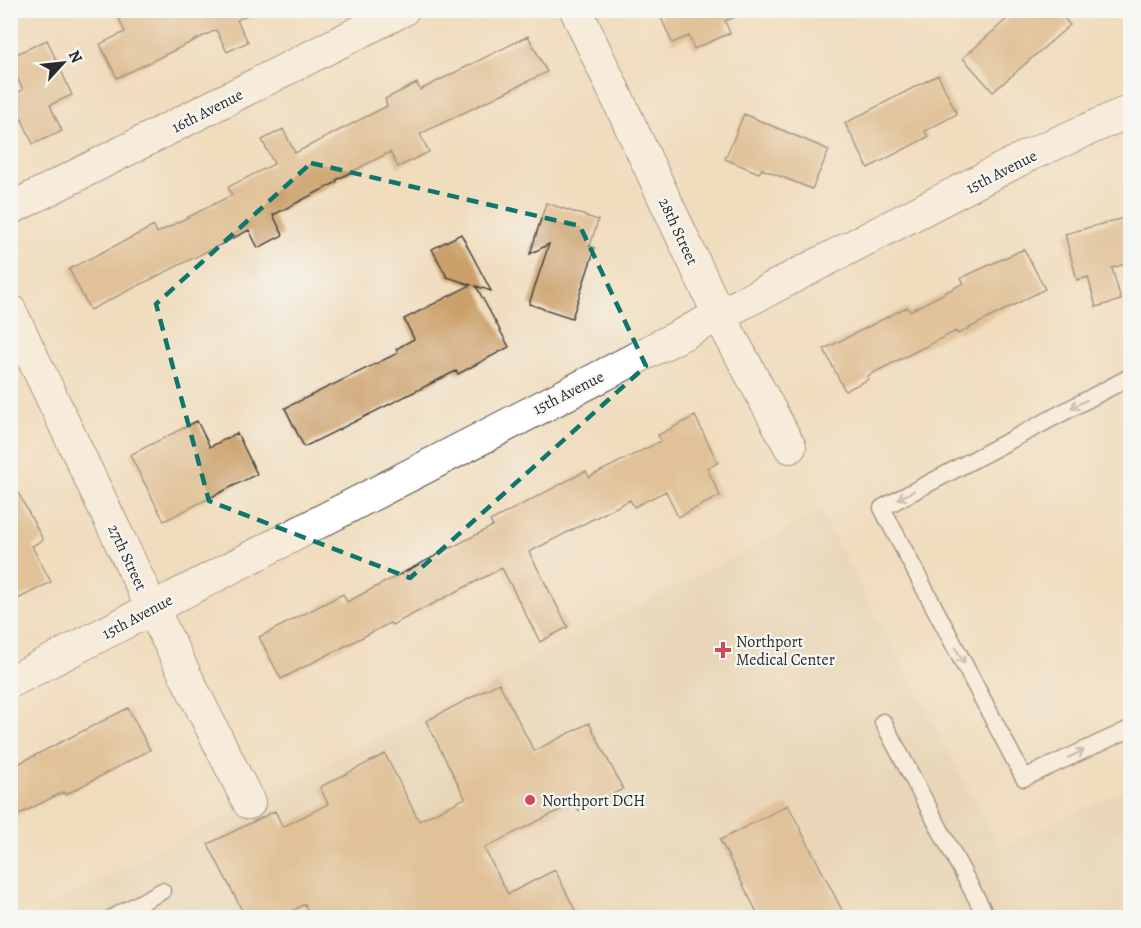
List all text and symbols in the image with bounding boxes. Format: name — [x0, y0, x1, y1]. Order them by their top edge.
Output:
north arrow — [33, 33, 93, 93]
text: N — [63, 46, 88, 67]
street label: 16th Avenue — [168, 83, 247, 138]
street label: 15th Avenue — [962, 145, 1041, 199]
street label: 28th Street — [653, 194, 703, 269]
street label: 15th Avenue — [529, 366, 608, 420]
one-way arrow — [1070, 399, 1088, 410]
one-way arrow — [898, 489, 915, 501]
street label: 27th Street — [102, 521, 152, 594]
street label: 15th Avenue — [98, 589, 177, 645]
place label: Northport Medical Center — [736, 631, 835, 671]
marker: Northport Medical Center — [714, 641, 732, 659]
one-way arrow — [954, 647, 966, 664]
one-way arrow — [1066, 748, 1084, 760]
place label: Northport DCH — [542, 790, 645, 812]
marker: Northport DCH — [523, 793, 537, 807]

